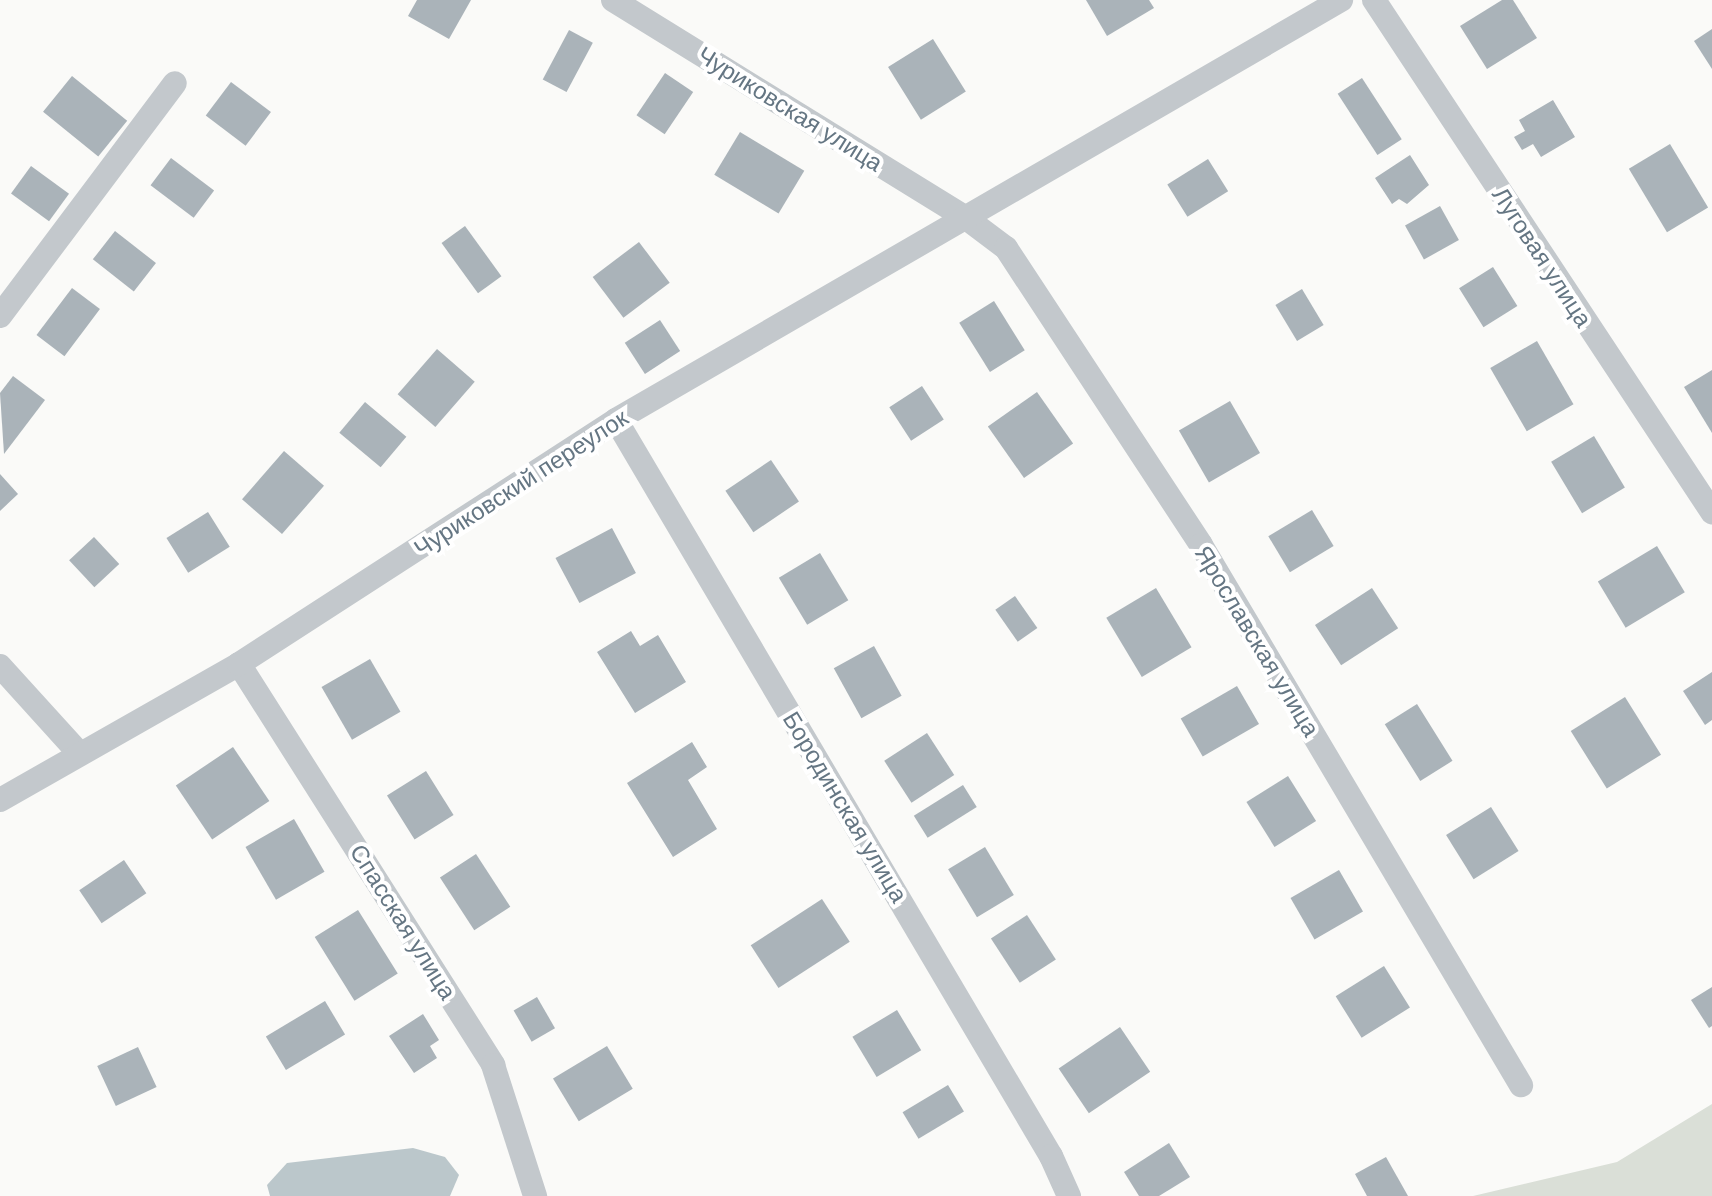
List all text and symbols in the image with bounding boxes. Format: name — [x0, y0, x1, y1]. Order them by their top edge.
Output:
street label: Чуриковская улица — [692, 40, 888, 178]
street label: Луговая улица — [1486, 182, 1598, 332]
street label: Чуриковский переулок — [409, 403, 633, 563]
street label: Ярославская улица — [1189, 540, 1325, 742]
street label: Бородинская улица — [777, 706, 913, 908]
street label: Спасская улица — [344, 839, 462, 1005]

